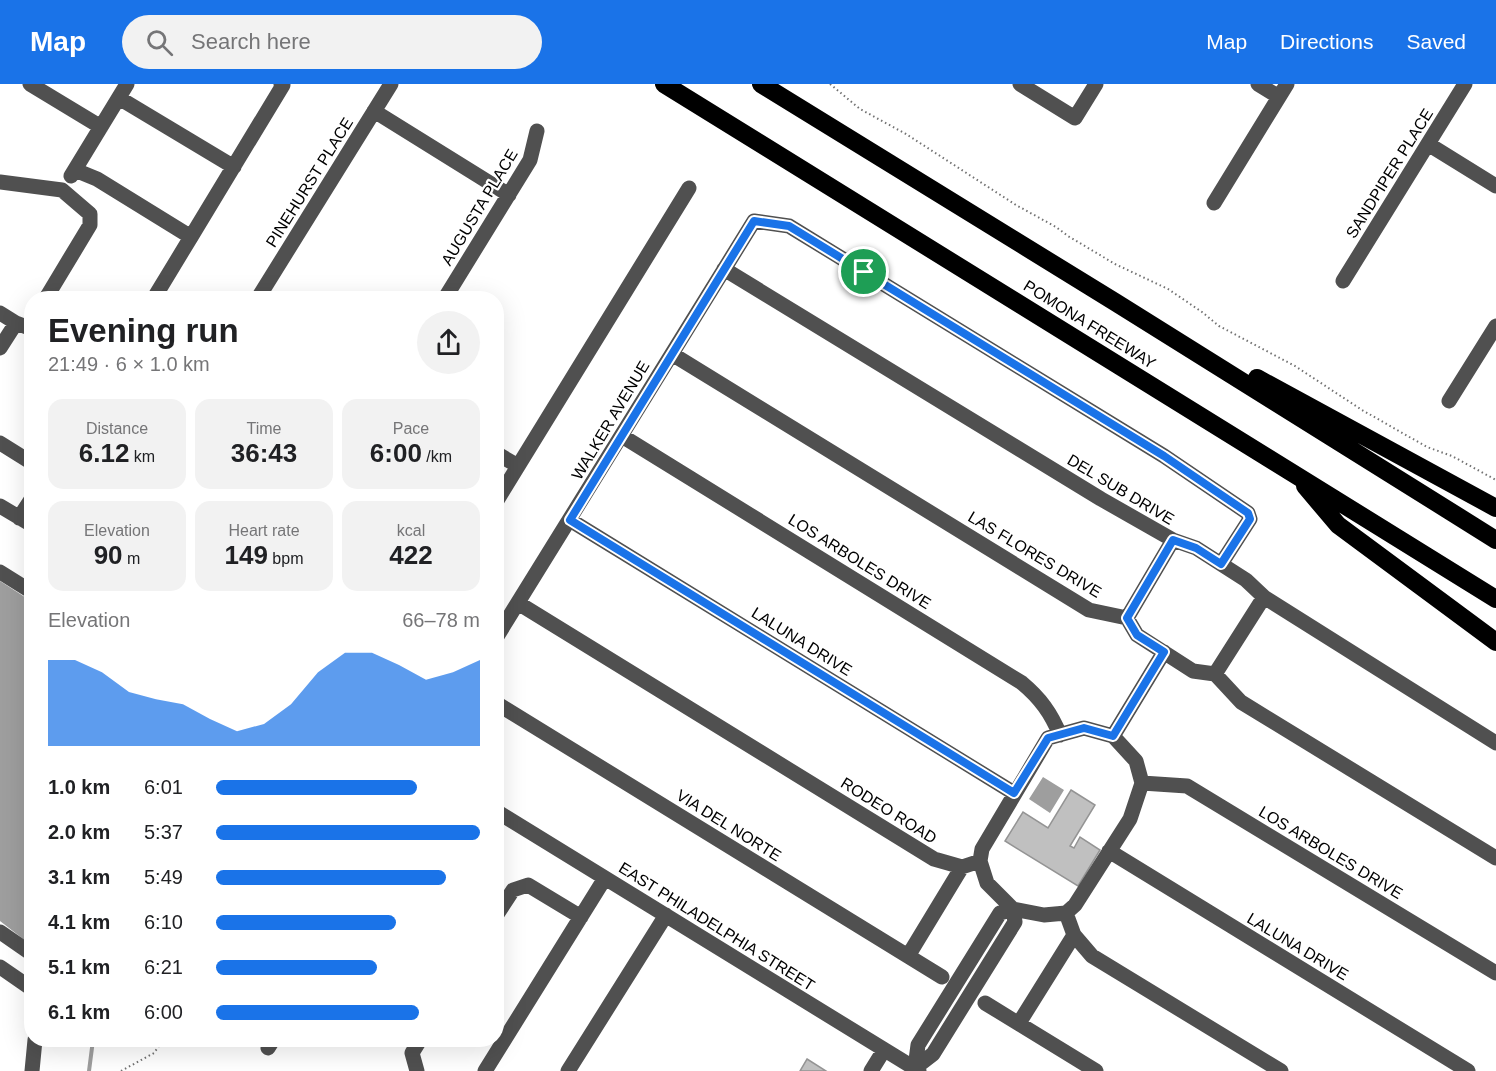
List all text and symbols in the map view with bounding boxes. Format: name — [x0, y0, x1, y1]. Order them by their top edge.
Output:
search box — [122, 15, 542, 69]
text: Map — [30, 26, 86, 57]
icon: search — [143, 26, 176, 59]
text: Search here — [191, 29, 311, 54]
text: Map — [1206, 30, 1247, 53]
text: Directions — [1280, 30, 1373, 53]
text: Saved — [1406, 30, 1466, 53]
street label: SANDPIPER PLACE — [1343, 105, 1436, 241]
street label: PINEHURST PLACE — [263, 115, 356, 250]
street label: AUGUSTA PLACE — [438, 146, 521, 268]
pin — [838, 246, 889, 297]
icon: arrive — [847, 255, 880, 288]
street label: POMONA FREEWAY — [1021, 277, 1159, 372]
button: share — [417, 311, 480, 374]
text: Evening run — [48, 312, 239, 349]
text: 21:49 · 6 × 1.0 km — [48, 353, 210, 375]
street label: WALKER AVENUE — [568, 358, 653, 483]
text: Distance — [86, 420, 148, 437]
text: Time — [247, 420, 281, 437]
text: Pace — [393, 420, 429, 437]
text: 6.12 — [79, 438, 129, 468]
text: 36:43 — [231, 438, 297, 468]
text: 6:00 — [370, 438, 422, 468]
text: km — [129, 448, 155, 465]
text: /km — [422, 448, 452, 465]
street label: DEL SUB DRIVE — [1064, 451, 1177, 528]
street label: LAS FLORES DRIVE — [965, 508, 1104, 601]
street label: LOS ARBOLES DRIVE — [785, 511, 934, 612]
text: Elevation — [84, 522, 150, 539]
text: Heart rate — [228, 522, 300, 539]
text: kcal — [397, 522, 425, 539]
text: 90 — [94, 540, 123, 570]
text: 149 — [225, 540, 268, 570]
text: 422 — [389, 540, 433, 570]
text: m — [123, 550, 140, 567]
text: bpm — [268, 550, 303, 567]
street label: LALUNA DRIVE — [749, 604, 855, 679]
text: Elevation — [48, 609, 130, 631]
text: 66–78 m — [402, 609, 480, 631]
street label: RODEO ROAD — [838, 774, 940, 847]
text: 1.0 km — [48, 776, 110, 798]
text: 6:01 — [144, 776, 183, 798]
street label: VIA DEL NORTE — [673, 786, 784, 864]
street label: LOS ARBOLES DRIVE — [1256, 803, 1406, 902]
text: 2.0 km — [48, 821, 110, 843]
text: 5:37 — [144, 821, 183, 843]
street label: EAST PHILADELPHIA STREET — [616, 859, 818, 994]
text: 3.1 km — [48, 866, 110, 888]
text: 5:49 — [144, 866, 183, 888]
street label: LALUNA DRIVE — [1244, 910, 1351, 983]
text: 4.1 km — [48, 911, 110, 933]
text: 6:10 — [144, 911, 183, 933]
text: 5.1 km — [48, 956, 110, 978]
text: 6:21 — [144, 956, 183, 978]
text: 6.1 km — [48, 1001, 110, 1023]
text: 6:00 — [144, 1001, 183, 1023]

